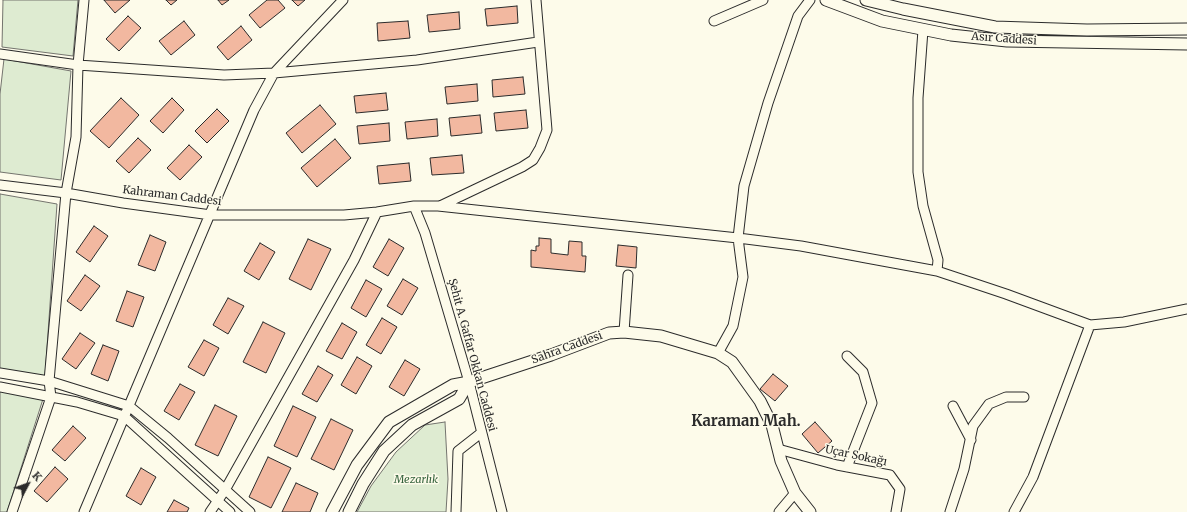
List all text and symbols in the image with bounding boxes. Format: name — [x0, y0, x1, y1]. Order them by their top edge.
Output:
street label: Asır Caddesi — [971, 30, 1037, 48]
street label: Kahraman Caddesi — [122, 183, 222, 209]
street label: Şehit A. Gaffar Okkan Caddesi — [445, 277, 499, 433]
street label: Sahra Caddesi — [530, 329, 604, 367]
district label: Karaman Mah. — [691, 413, 801, 431]
street label: Uçar Sokağı — [824, 443, 888, 469]
north arrow — [8, 464, 48, 504]
text: K — [29, 468, 45, 484]
park label: Mezarlık — [394, 473, 438, 487]

